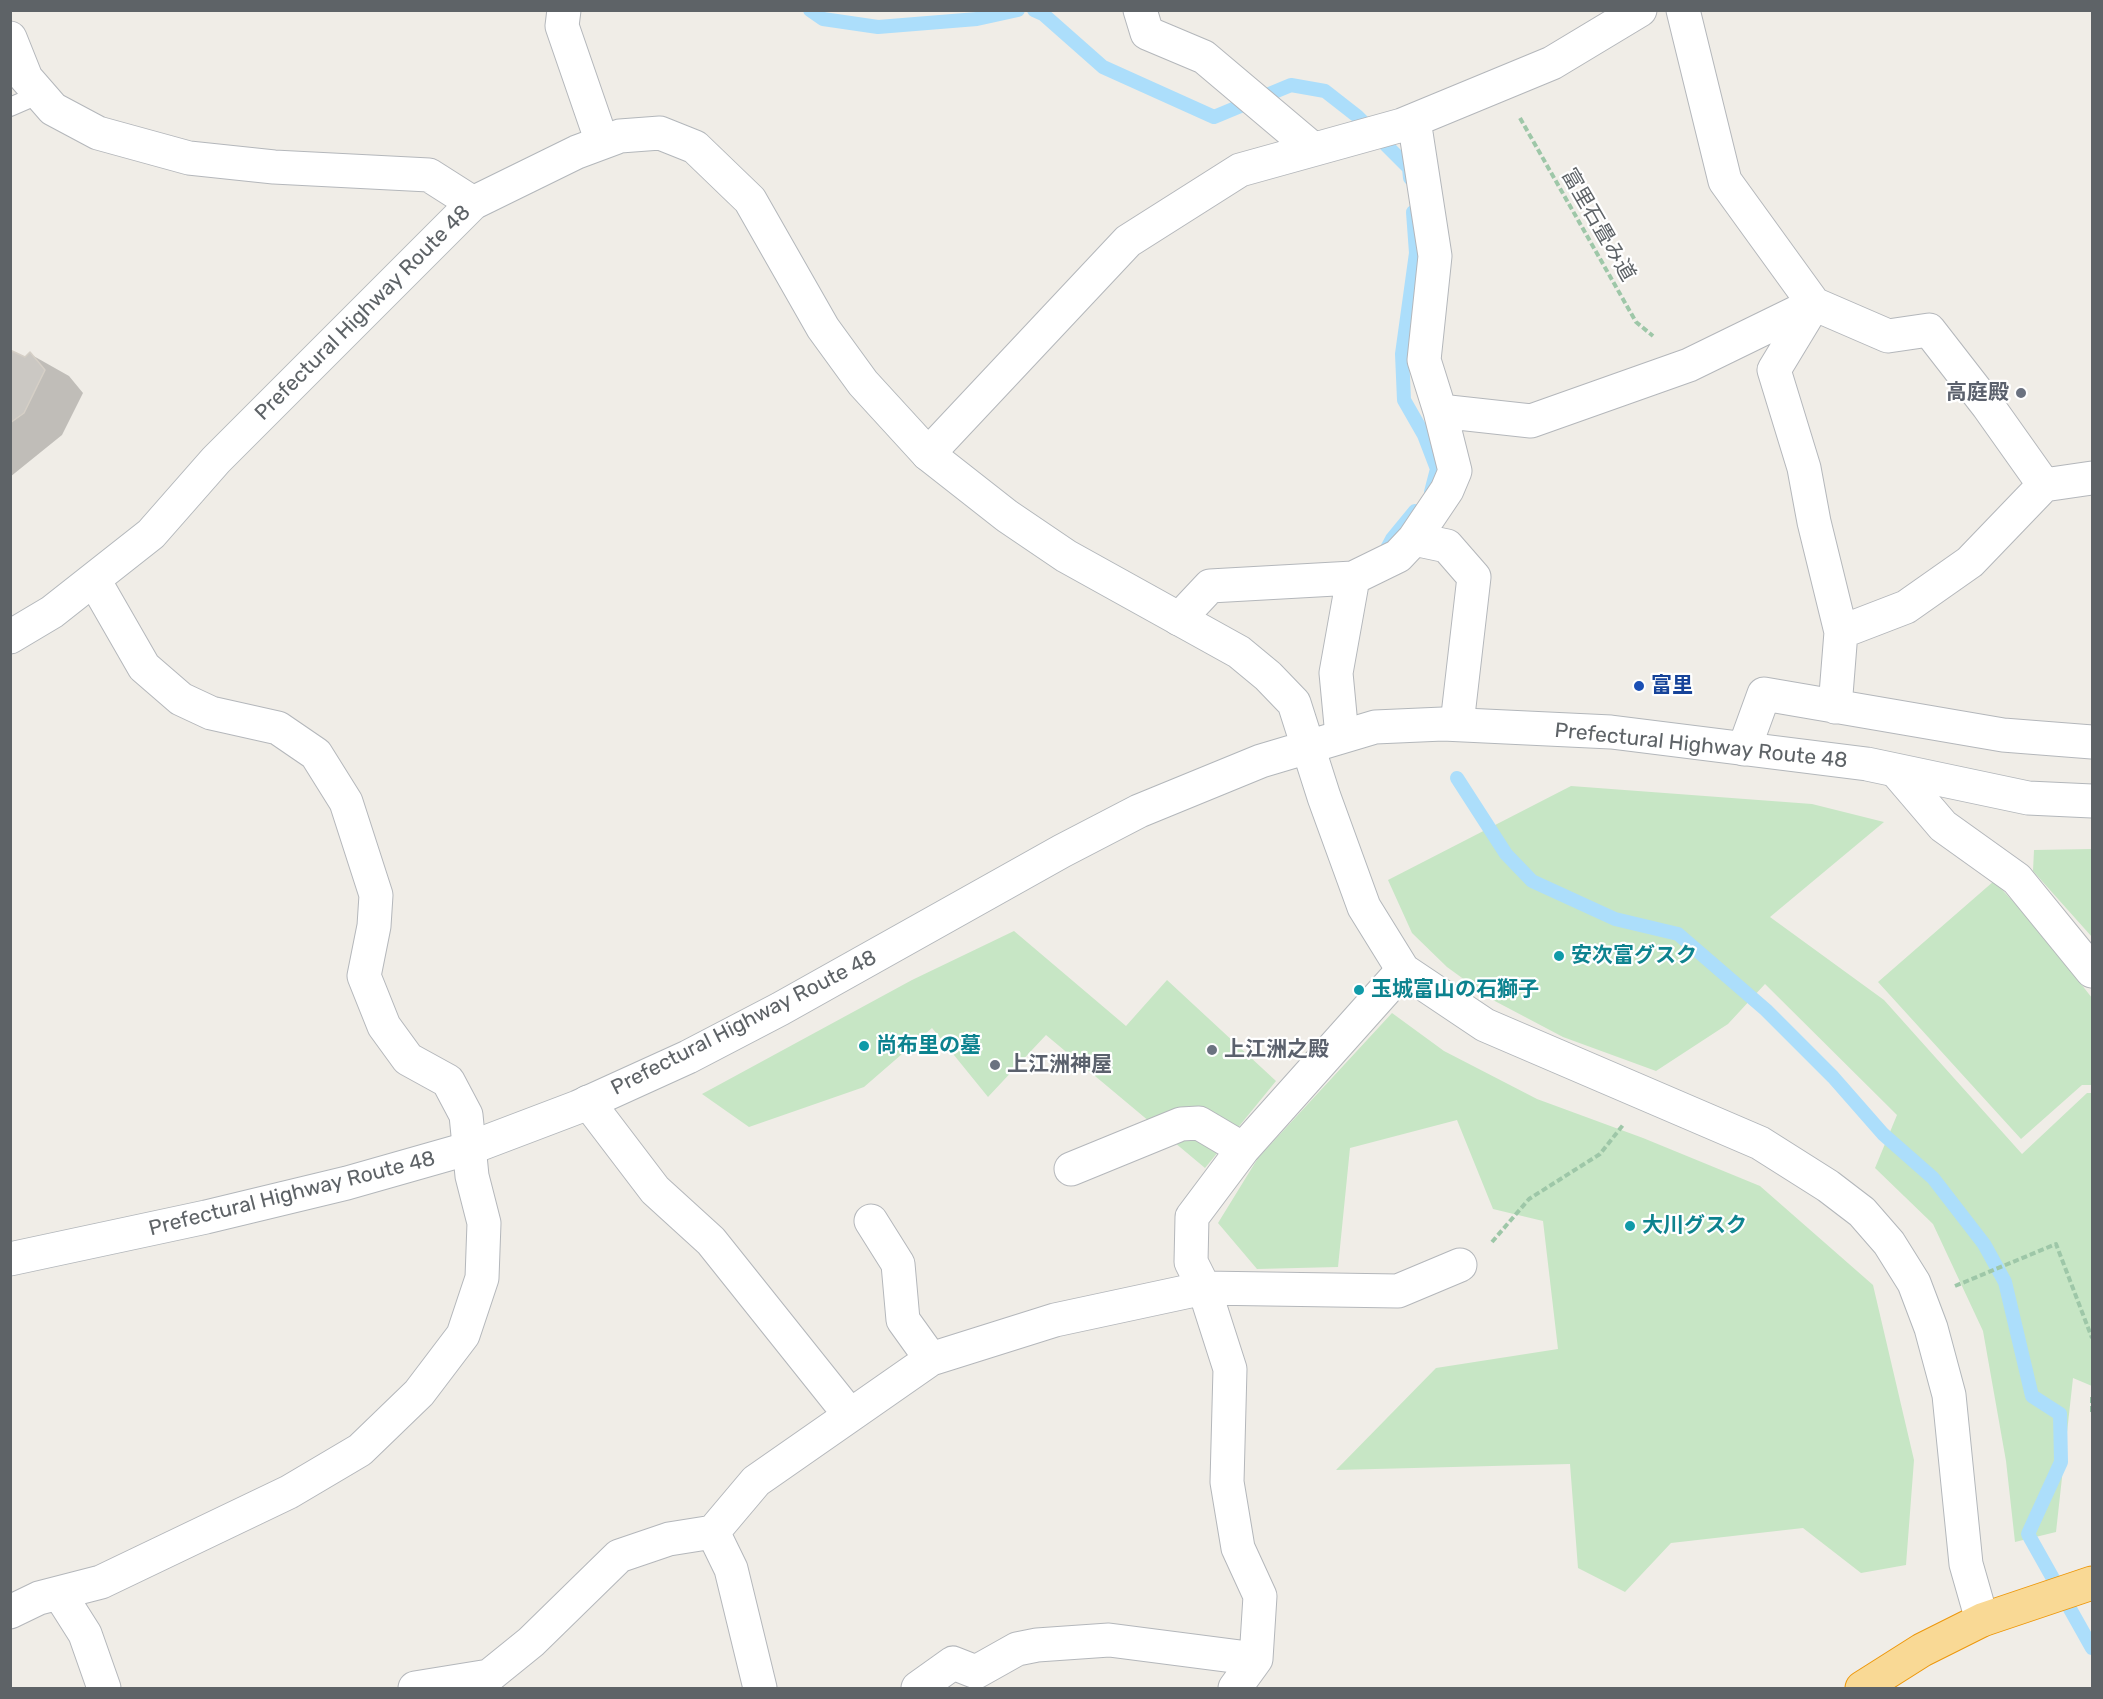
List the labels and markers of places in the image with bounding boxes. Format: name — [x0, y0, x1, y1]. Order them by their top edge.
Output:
place label: 高庭殿 — [1946, 380, 2009, 406]
marker: 高庭殿 — [2014, 386, 2028, 400]
place label: 富里 — [1651, 673, 1693, 699]
marker: 富里 — [1632, 679, 1646, 693]
place label: 安次富グスク — [1571, 943, 1697, 969]
marker: 安次富グスク — [1552, 949, 1566, 963]
place label: 玉城富山の石獅子 — [1371, 977, 1539, 1003]
marker: 玉城富山の石獅子 — [1352, 983, 1366, 997]
place label: 尚布里の墓 — [876, 1033, 981, 1059]
place label: 上江洲之殿 — [1224, 1037, 1329, 1063]
marker: 尚布里の墓 — [857, 1039, 871, 1053]
marker: 上江洲之殿 — [1205, 1043, 1219, 1057]
place label: 上江洲神屋 — [1007, 1052, 1112, 1078]
marker: 上江洲神屋 — [988, 1058, 1002, 1072]
place label: 大川グスク — [1642, 1213, 1747, 1239]
marker: 大川グスク — [1623, 1219, 1637, 1233]

